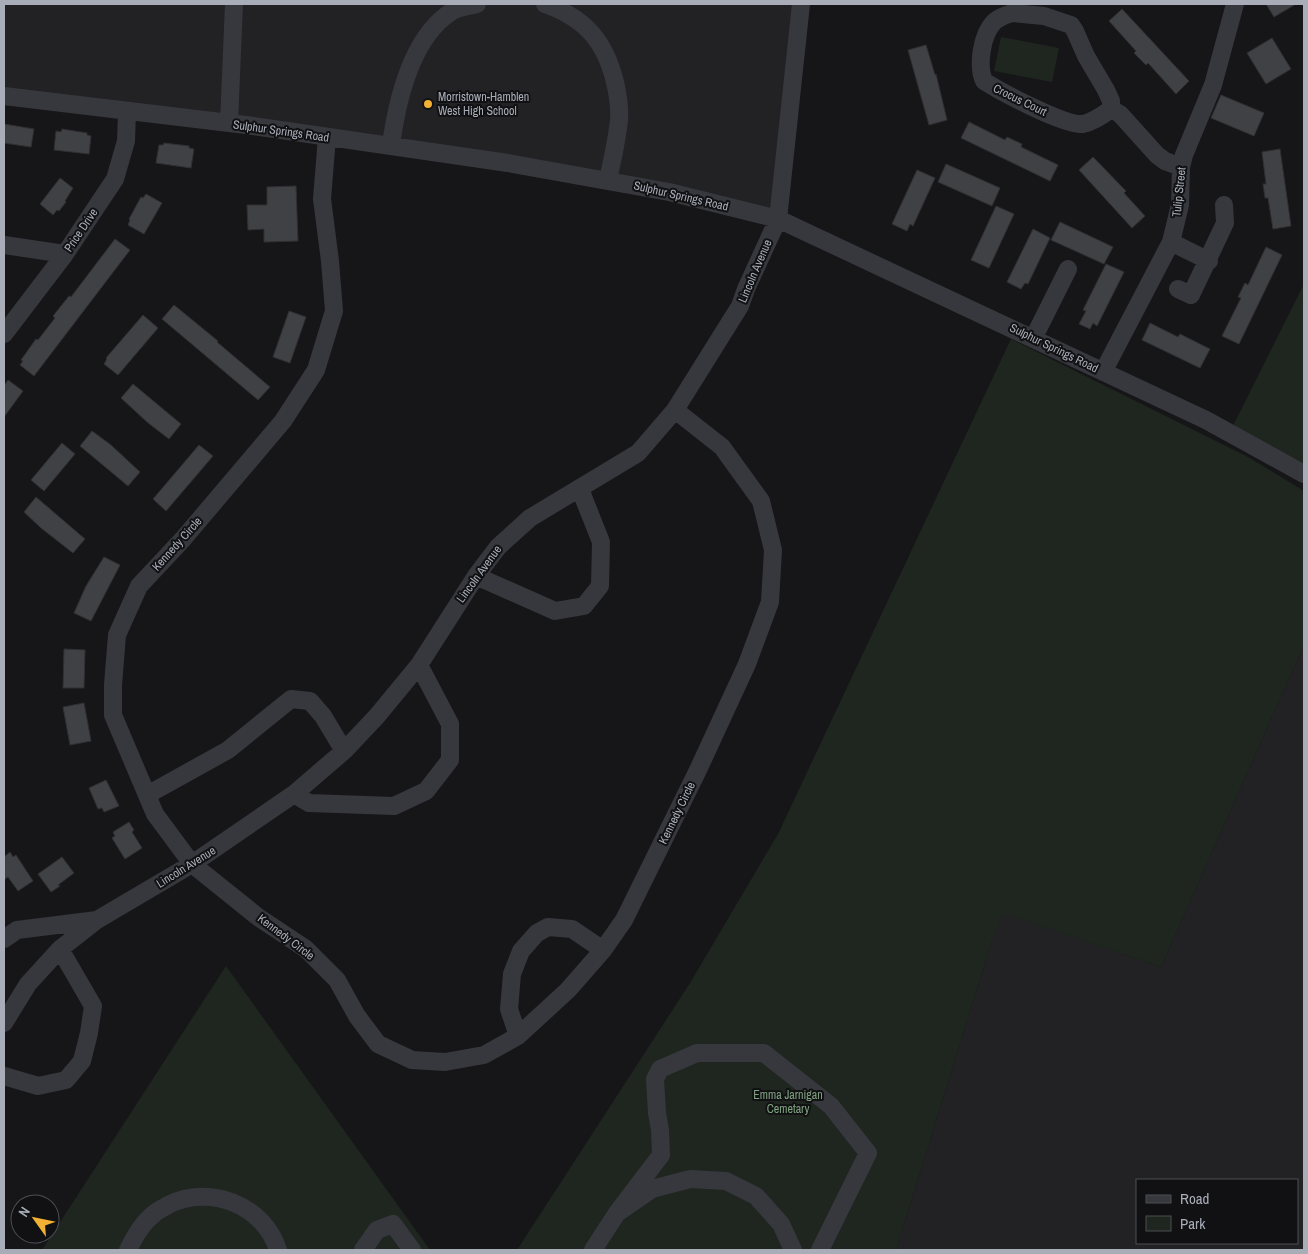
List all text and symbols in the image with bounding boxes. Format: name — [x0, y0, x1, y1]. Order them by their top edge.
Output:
street label: Crocus Court — [990, 80, 1050, 120]
place label: Morristown-Hamblen West High School — [438, 89, 529, 119]
marker: Morristown-Hamblen West High School — [422, 98, 434, 110]
street label: Sulphur Springs Road — [232, 116, 330, 146]
street label: Tulip Street — [1168, 166, 1190, 218]
street label: Sulphur Springs Road — [632, 177, 730, 215]
street label: Price Drive — [61, 205, 101, 255]
street label: Lincoln Avenue — [735, 237, 775, 305]
street label: Sulphur Springs Road — [1007, 320, 1101, 376]
street label: Kennedy Circle — [149, 514, 205, 574]
street label: Lincoln Avenue — [453, 542, 505, 606]
street label: Kennedy Circle — [655, 779, 699, 847]
street label: Lincoln Avenue — [153, 842, 219, 892]
street label: Kennedy Circle — [254, 910, 318, 964]
park label: Emma Jarnigan Cemetary — [753, 1087, 823, 1117]
legend — [1136, 1179, 1298, 1244]
text: Road — [1180, 1188, 1209, 1209]
north arrow — [10, 1194, 60, 1244]
text: N — [14, 1204, 34, 1220]
text: Park — [1180, 1213, 1206, 1234]

